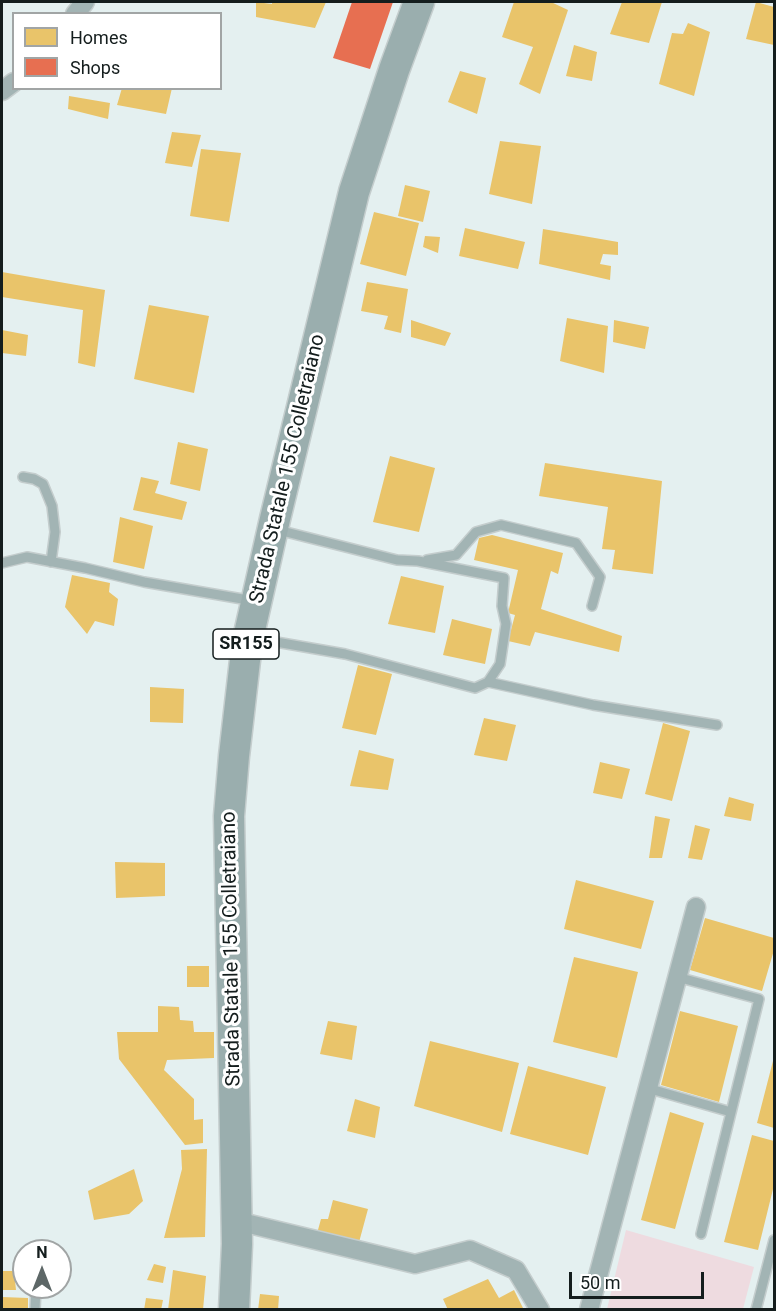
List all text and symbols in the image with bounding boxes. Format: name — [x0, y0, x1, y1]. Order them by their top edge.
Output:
legend — [12, 12, 222, 90]
text: Homes — [70, 27, 128, 48]
text: Shops — [70, 57, 120, 78]
street label: Strada Statale 155 Colletraiano — [245, 332, 331, 606]
road number: SR155 — [213, 629, 279, 659]
street label: Strada Statale 155 Colletraiano — [218, 811, 246, 1087]
north arrow — [12, 1239, 72, 1299]
text: N — [36, 1243, 48, 1262]
scale bar — [572, 1260, 707, 1298]
text: 50 m — [580, 1272, 620, 1293]

